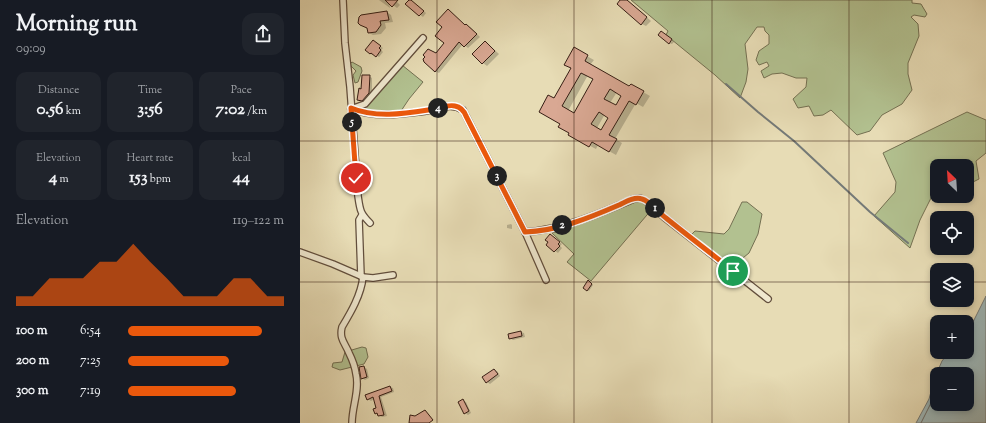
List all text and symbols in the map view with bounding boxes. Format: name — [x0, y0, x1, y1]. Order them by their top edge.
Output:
text: Morning run — [16, 9, 138, 41]
button: share — [242, 13, 284, 55]
text: 09:09 — [16, 40, 46, 58]
text: Distance — [38, 82, 79, 98]
text: Time — [138, 82, 162, 98]
text: Pace — [231, 82, 252, 98]
text: 0.56 — [36, 98, 63, 122]
text: 3:56 — [137, 98, 163, 122]
text: 7:02 — [215, 98, 245, 122]
pin: 4 — [428, 98, 448, 118]
text: 4 — [435, 100, 441, 116]
text: km — [63, 103, 81, 119]
text: /km — [245, 103, 267, 119]
pin: 5 — [342, 112, 362, 132]
text: 5 — [350, 114, 354, 130]
text: Elevation — [36, 150, 81, 166]
text: Heart rate — [127, 150, 173, 166]
text: kcal — [232, 150, 251, 166]
north arrow — [930, 159, 974, 203]
map controls — [930, 159, 974, 411]
pin — [339, 161, 373, 195]
text: 4 — [49, 166, 57, 190]
text: 153 — [129, 166, 148, 190]
text: 44 — [233, 166, 250, 190]
pin: 3 — [487, 166, 507, 186]
icon: check — [345, 167, 367, 189]
text: 3 — [495, 168, 499, 184]
text: m — [57, 171, 69, 187]
text: bpm — [148, 171, 171, 187]
pin: 1 — [645, 198, 665, 218]
text: 1 — [653, 200, 657, 216]
button: locate — [930, 211, 974, 255]
text: Elevation — [16, 212, 69, 230]
text: 119–122 m — [232, 212, 284, 230]
pin: 2 — [552, 215, 572, 235]
text: 2 — [559, 217, 565, 233]
pin — [716, 254, 750, 288]
icon: arrive — [722, 260, 744, 282]
button: layers — [930, 263, 974, 307]
button: + — [930, 315, 974, 359]
text: 100 m — [16, 322, 48, 340]
text: 6:54 — [80, 322, 101, 340]
text: 200 m — [16, 352, 49, 370]
text: 7:25 — [80, 352, 100, 370]
button: − — [930, 367, 974, 411]
text: 300 m — [16, 382, 48, 400]
text: 7:19 — [80, 382, 101, 400]

